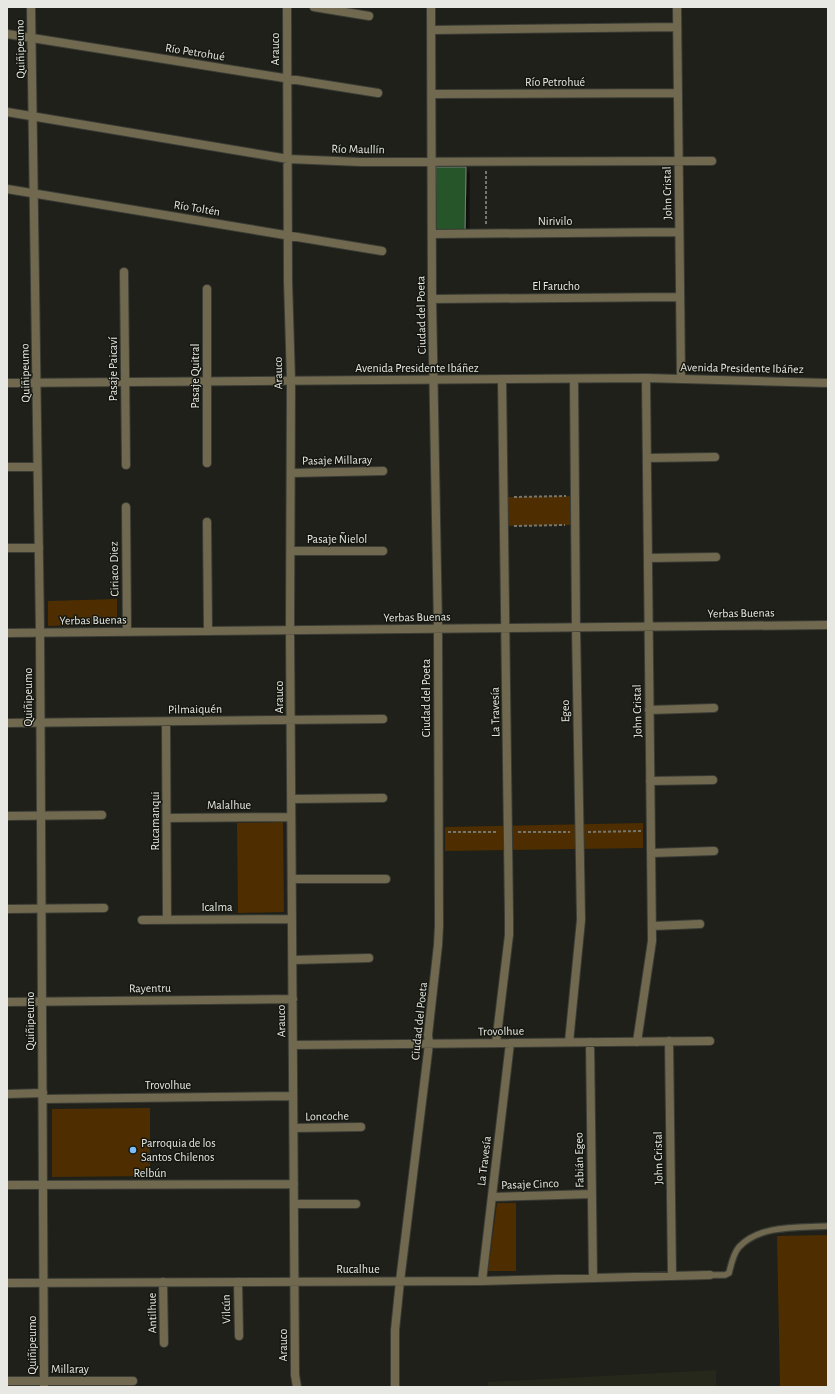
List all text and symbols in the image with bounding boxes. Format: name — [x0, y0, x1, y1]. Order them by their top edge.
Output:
street label: Quiñipeumo — [13, 19, 28, 79]
street label: Arauco — [269, 33, 281, 65]
street label: Río Petrohué — [164, 41, 226, 63]
street label: Río Petrohué — [525, 76, 585, 88]
street label: Río Maullín — [331, 143, 385, 155]
street label: John Cristal — [661, 166, 673, 220]
street label: Río Toltén — [173, 198, 221, 218]
street label: Nirivilo — [538, 215, 572, 227]
street label: Ciudad del Poeta — [414, 275, 428, 354]
street label: El Farucho — [532, 280, 580, 292]
street label: Pasaje Paicaví — [107, 337, 120, 401]
street label: Quiñipeumo — [18, 343, 33, 403]
street label: Pasaje Quitral — [189, 344, 202, 408]
street label: Arauco — [272, 356, 284, 389]
street label: Avenida Presidente Ibáñez — [680, 361, 804, 375]
street label: Avenida Presidente Ibáñez — [355, 362, 479, 374]
street label: Pasaje Millaray — [302, 453, 372, 468]
street label: Pasaje Ñielol — [307, 531, 367, 546]
street label: Ciriaco Diez — [108, 541, 120, 597]
street label: Yerbas Buenas — [707, 606, 775, 620]
street label: Yerbas Buenas — [383, 610, 451, 624]
street label: Yerbas Buenas — [59, 613, 127, 627]
street label: Ciudad del Poeta — [420, 658, 432, 737]
street label: Quiñipeumo — [22, 667, 35, 726]
street label: Arauco — [273, 681, 285, 713]
street label: John Cristal — [631, 684, 643, 738]
street label: La Travesía — [489, 686, 501, 737]
street label: Egeo — [559, 700, 571, 722]
street label: Pilmaiquén — [168, 703, 222, 715]
street label: Rucamanqui — [149, 792, 161, 850]
street label: Malalhue — [207, 799, 251, 811]
street label: Icalma — [201, 901, 233, 913]
street label: Ciudad del Poeta — [409, 981, 429, 1061]
street label: Rayentru — [129, 982, 171, 995]
street label: Quiñipeumo — [24, 991, 37, 1050]
street label: Arauco — [275, 1004, 287, 1037]
street label: Trovolhue — [478, 1025, 524, 1037]
street label: Trovolhue — [145, 1079, 191, 1091]
street label: Loncoche — [305, 1110, 349, 1122]
street label: John Cristal — [652, 1131, 664, 1185]
street label: Fabián Egeo — [573, 1132, 585, 1188]
street label: La Travesía — [475, 1135, 493, 1187]
place label: Parroquia de los Santos Chilenos — [141, 1137, 216, 1163]
marker: Parroquia de los Santos Chilenos — [128, 1145, 138, 1155]
street label: Relbún — [133, 1167, 167, 1179]
street label: Pasaje Cinco — [501, 1177, 559, 1192]
street label: Rucalhue — [336, 1263, 380, 1275]
street label: Antilhue — [146, 1293, 158, 1333]
street label: Vilcún — [220, 1294, 232, 1324]
street label: Quiñipeumo — [26, 1315, 39, 1374]
street label: Arauco — [277, 1329, 289, 1361]
street label: Millaray — [51, 1363, 89, 1376]

